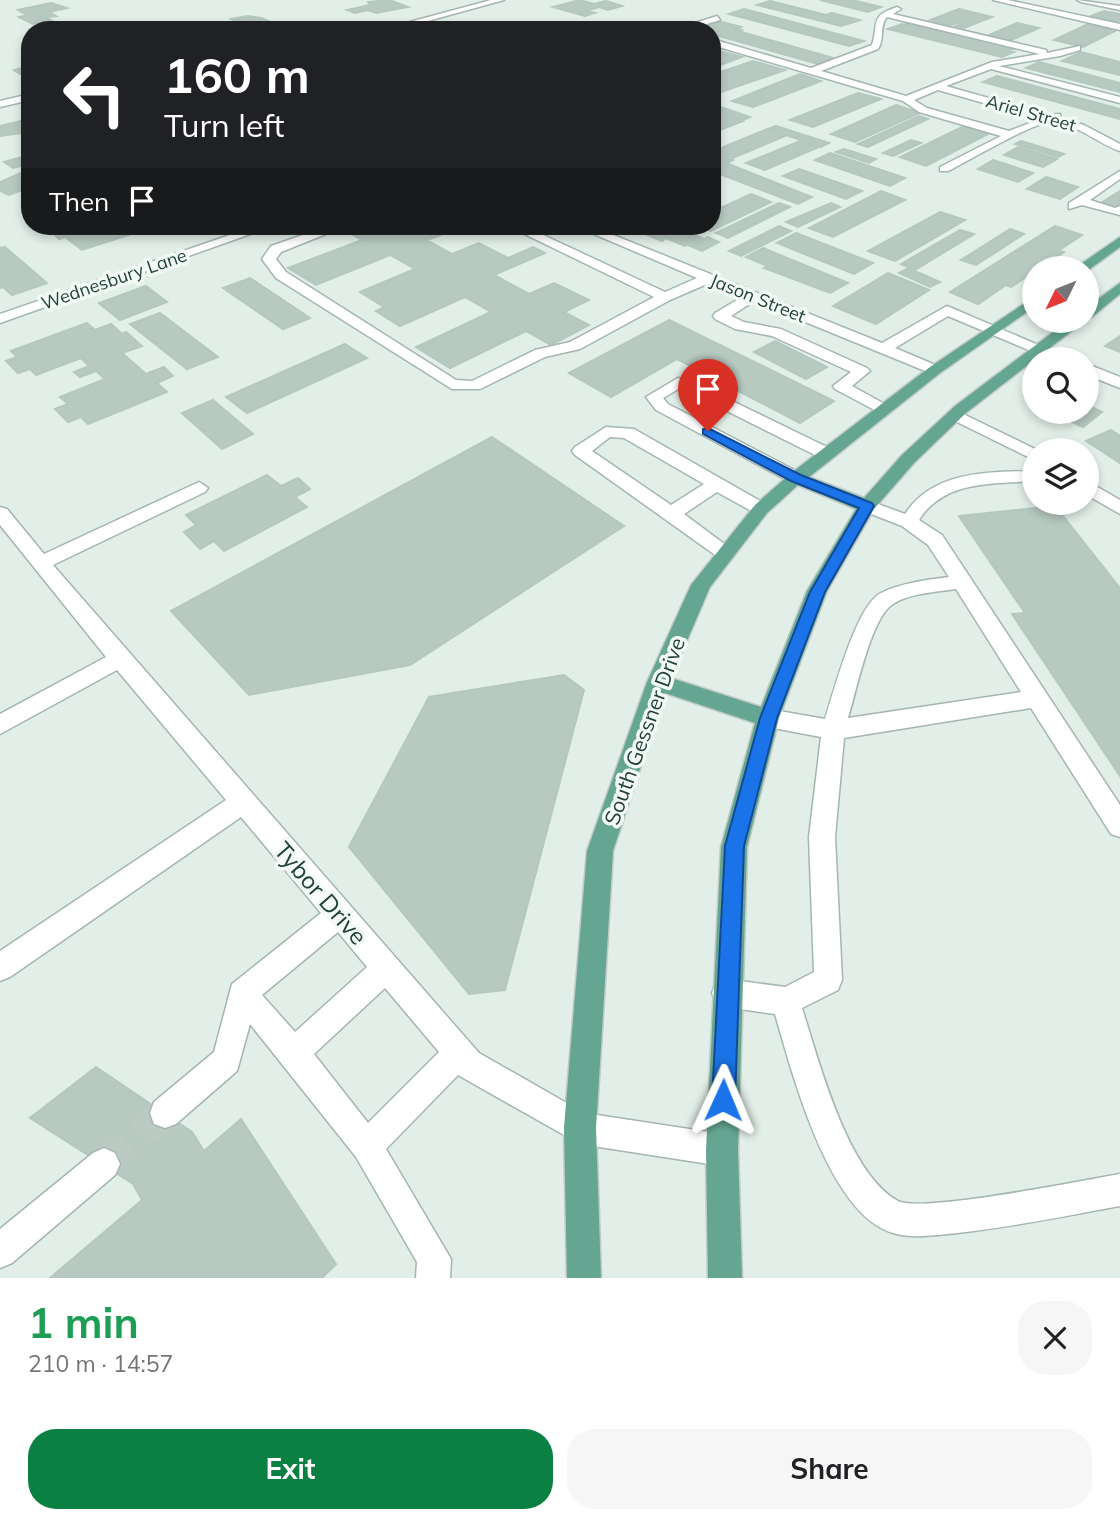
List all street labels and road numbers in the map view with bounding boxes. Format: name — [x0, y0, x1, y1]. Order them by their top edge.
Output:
street label: Ariel Street — [983, 89, 1079, 137]
street label: Wednesbury Lane — [38, 243, 190, 315]
street label: Jason Street — [707, 268, 809, 328]
street label: South Gessner Drive — [598, 634, 690, 828]
street label: Tybor Drive — [268, 835, 374, 951]

